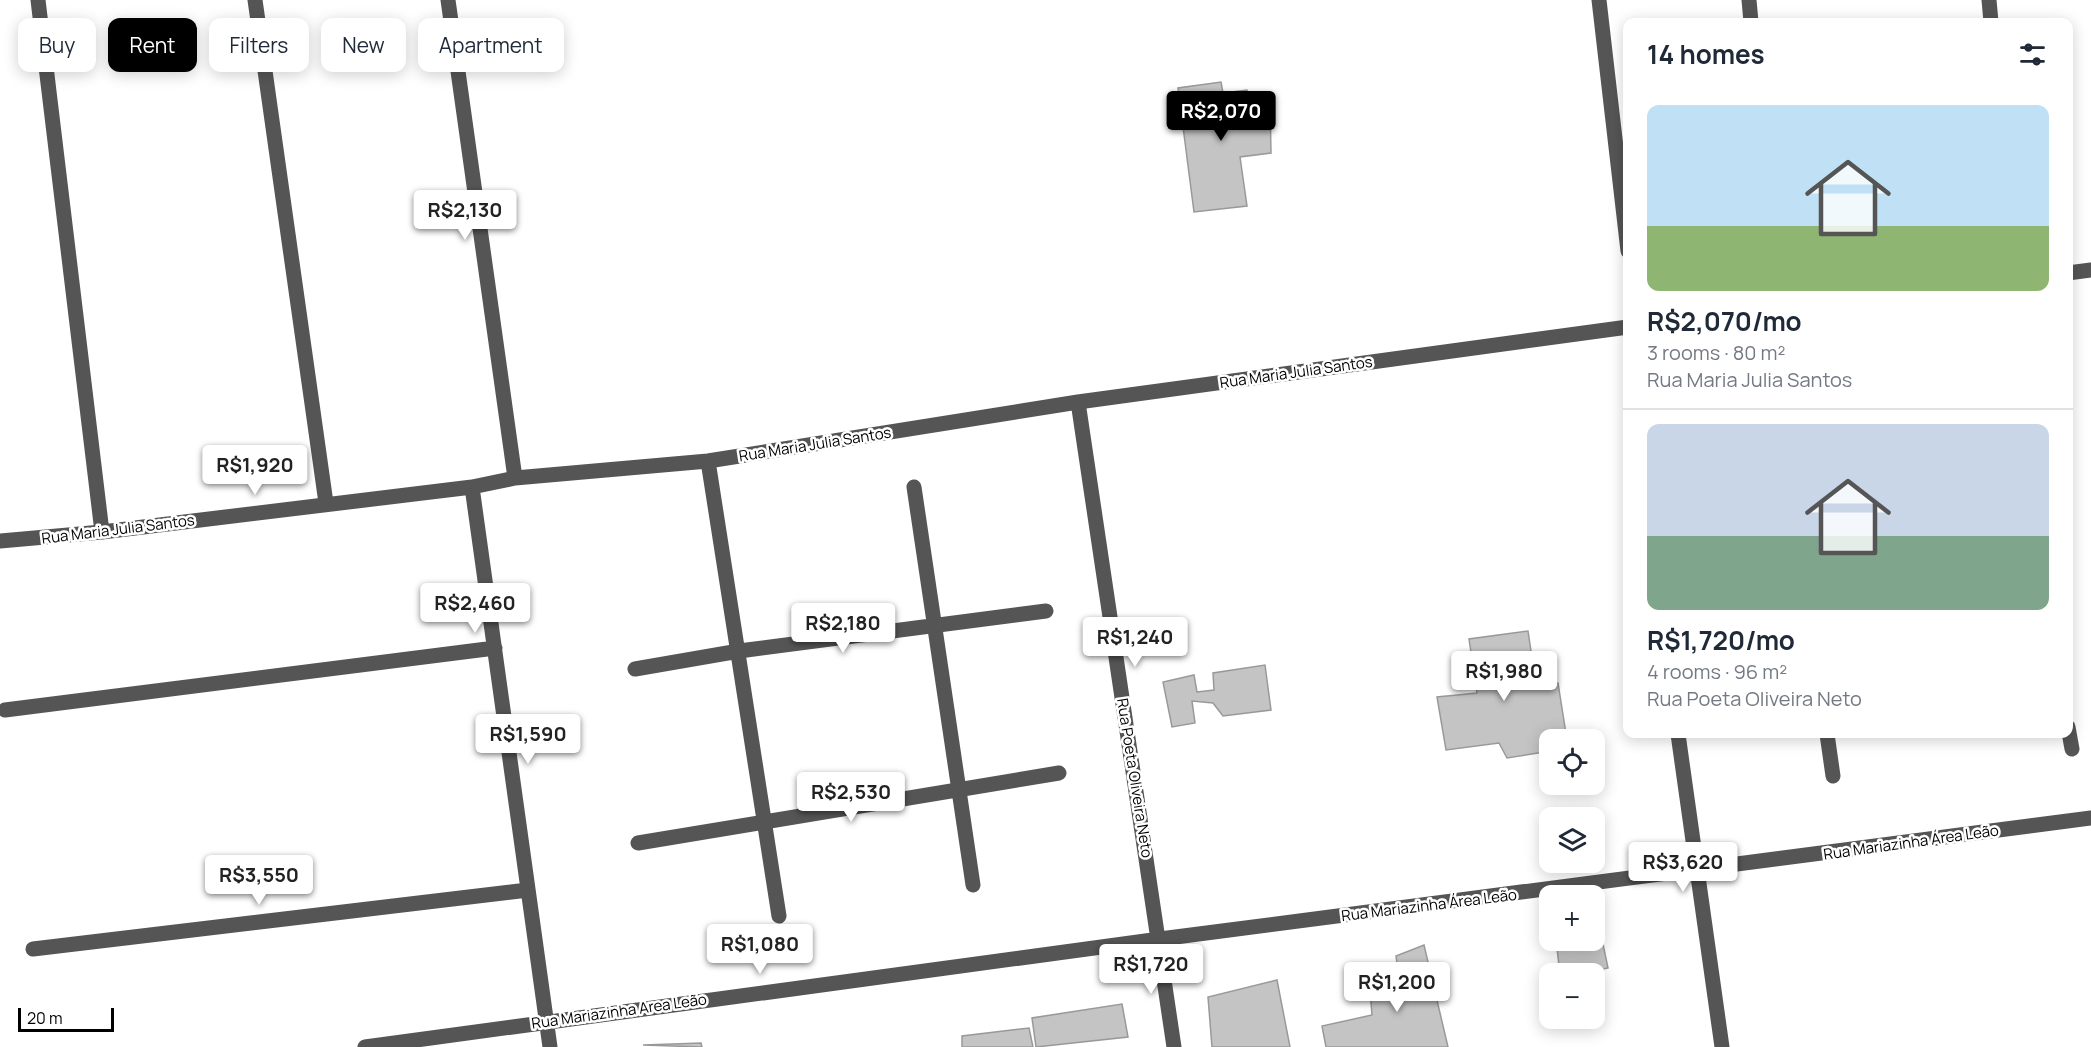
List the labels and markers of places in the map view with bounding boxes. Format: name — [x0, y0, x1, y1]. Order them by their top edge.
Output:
pin: R$2,070 — [1166, 91, 1276, 142]
pin: R$2,130 — [410, 190, 520, 241]
pin: R$1,920 — [200, 445, 310, 496]
pin: R$2,460 — [420, 583, 530, 634]
pin: R$2,180 — [788, 603, 898, 654]
pin: R$1,240 — [1080, 617, 1190, 668]
pin: R$1,980 — [1449, 651, 1559, 702]
pin: R$1,590 — [473, 714, 583, 765]
pin: R$2,530 — [796, 772, 906, 823]
pin: R$3,620 — [1628, 842, 1738, 893]
pin: R$3,550 — [204, 855, 314, 906]
pin: R$1,080 — [705, 924, 815, 975]
pin: R$1,720 — [1096, 944, 1206, 995]
pin: R$1,200 — [1342, 962, 1452, 1013]

